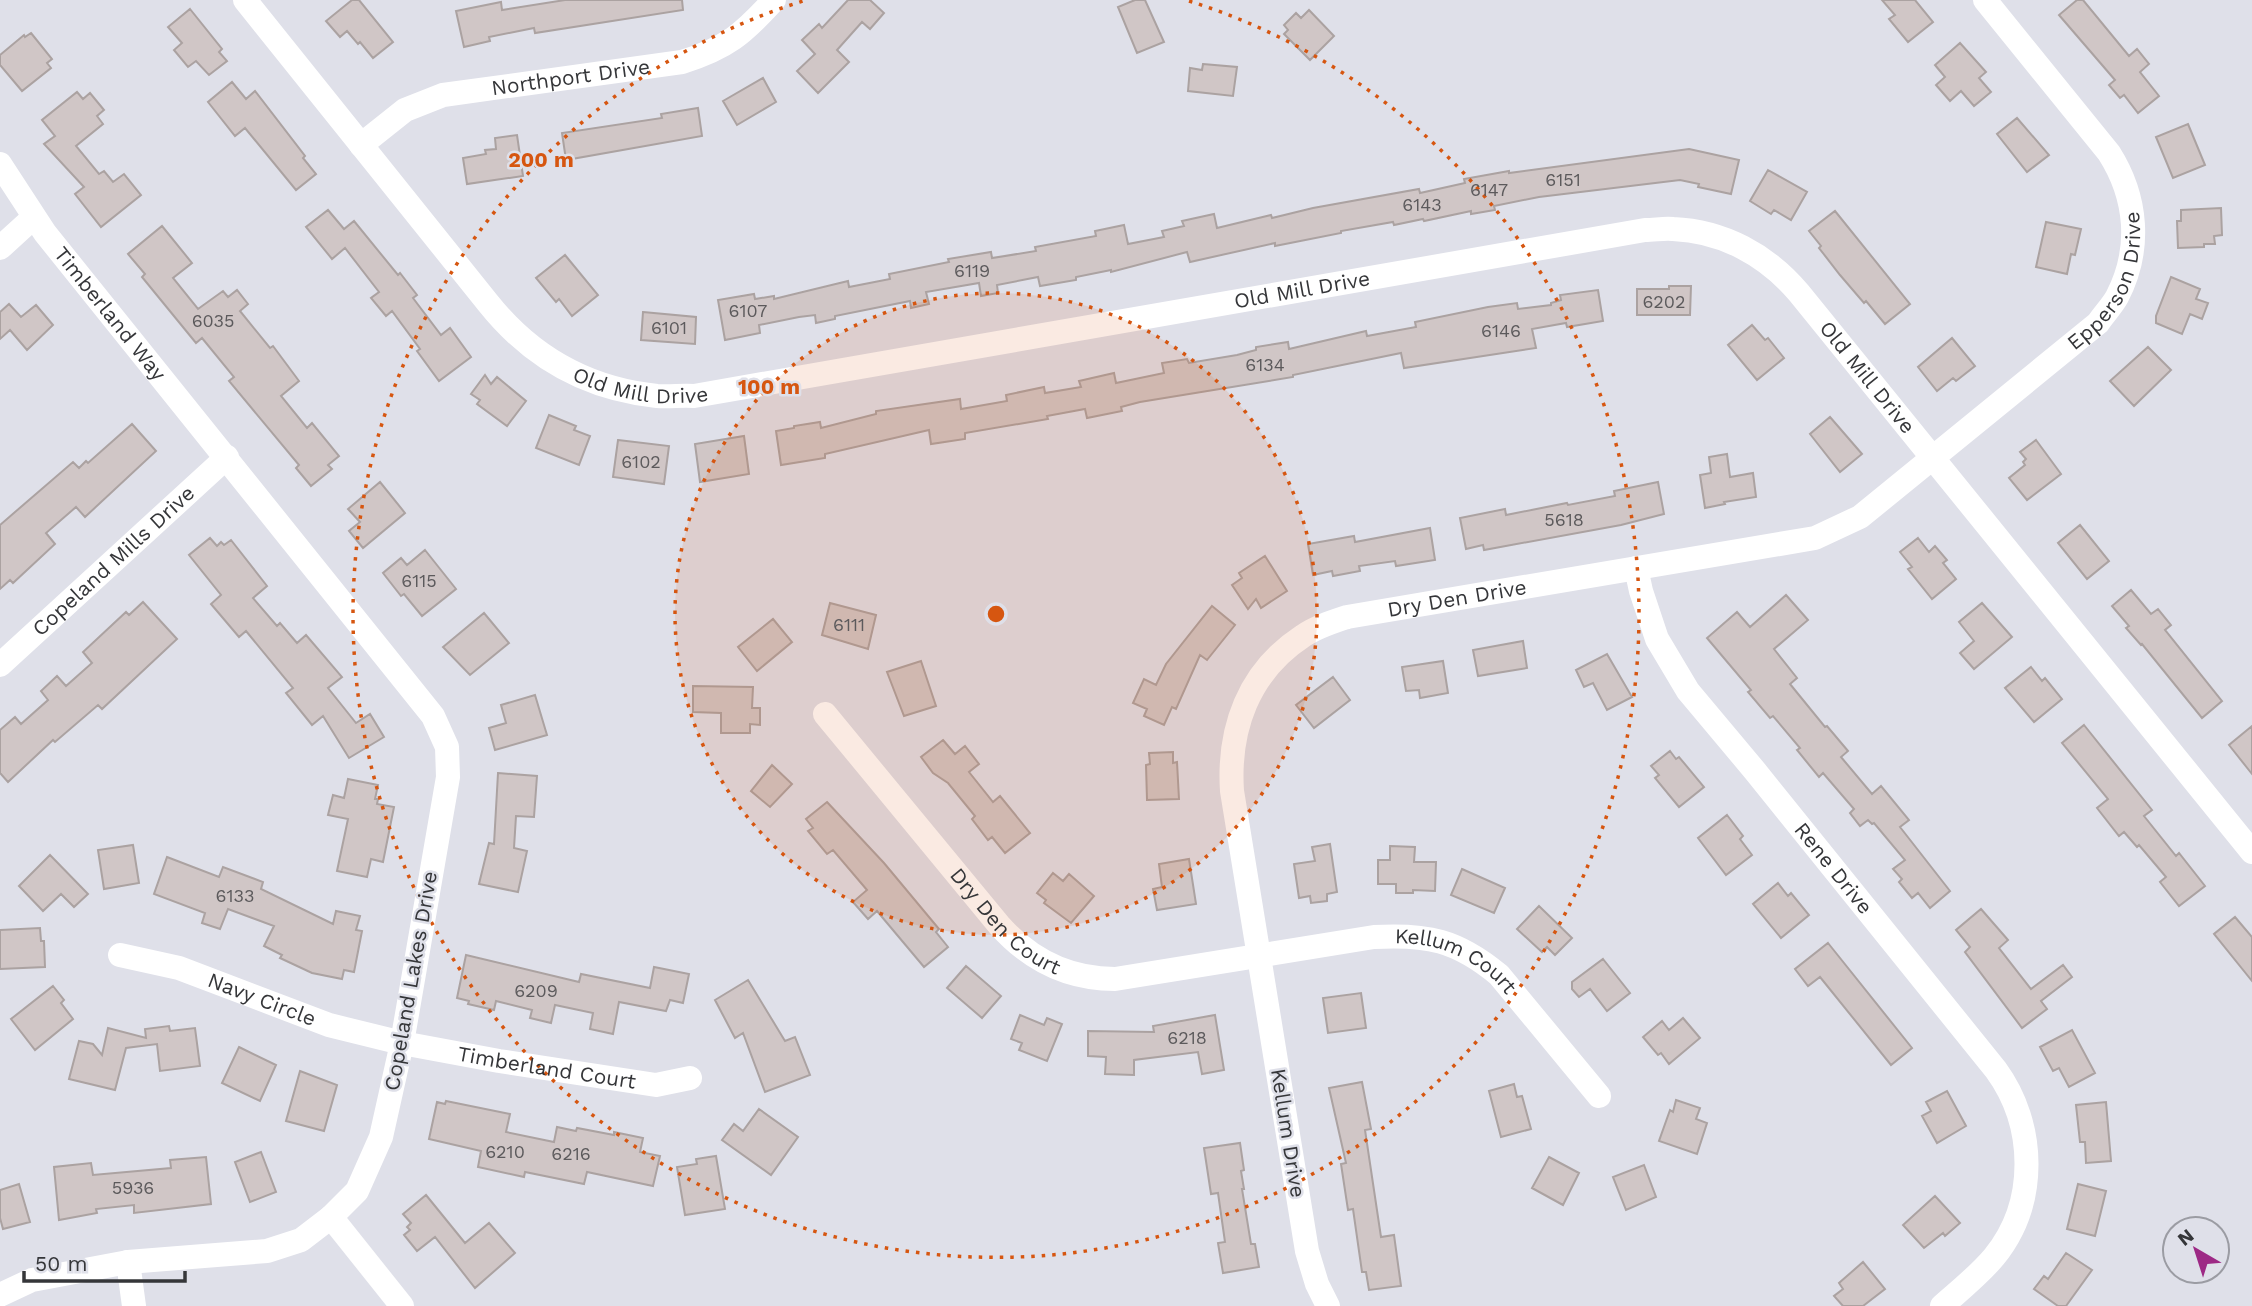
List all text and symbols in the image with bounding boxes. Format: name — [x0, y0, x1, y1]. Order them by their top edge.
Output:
street label: Northport Drive — [490, 54, 651, 100]
text: 200 m — [508, 147, 574, 172]
house number: 6151 — [1545, 169, 1581, 190]
house number: 6147 — [1470, 179, 1508, 200]
house number: 6143 — [1402, 194, 1442, 215]
street label: Epperson Drive — [2062, 210, 2145, 355]
street label: Timberland Way — [49, 242, 172, 386]
house number: 6119 — [954, 260, 990, 281]
street label: Old Mill Drive — [1232, 265, 1372, 314]
house number: 6202 — [1642, 291, 1686, 312]
house number: 6107 — [729, 300, 767, 321]
house number: 6035 — [192, 310, 234, 331]
street label: Old Mill Drive — [1815, 316, 1921, 438]
house number: 6101 — [651, 317, 687, 338]
house number: 6146 — [1481, 320, 1521, 341]
house number: 6134 — [1245, 354, 1285, 375]
street label: Old Mill Drive — [569, 361, 710, 408]
text: 100 m — [738, 374, 800, 399]
house number: 6102 — [621, 451, 661, 472]
street label: Copeland Mills Drive — [27, 480, 199, 641]
house number: 5618 — [1544, 509, 1584, 530]
house number: 6115 — [401, 570, 437, 591]
street label: Dry Den Drive — [1385, 574, 1528, 622]
centre of rings — [984, 602, 1008, 626]
house number: 6111 — [833, 614, 865, 635]
street label: Rene Drive — [1789, 817, 1878, 919]
street label: Dry Den Court — [945, 863, 1065, 980]
street label: Copeland Lakes Drive — [379, 869, 442, 1093]
house number: 6133 — [216, 885, 254, 906]
street label: Kellum Court — [1395, 923, 1522, 999]
street label: Navy Circle — [204, 967, 320, 1031]
house number: 6209 — [514, 980, 558, 1001]
house number: 6218 — [1167, 1027, 1207, 1048]
street label: Timberland Court — [456, 1041, 638, 1094]
street label: Kellum Drive — [1266, 1067, 1311, 1199]
house number: 6210 — [485, 1141, 525, 1162]
house number: 6216 — [551, 1143, 591, 1164]
house number: 5936 — [112, 1177, 154, 1198]
north arrow — [2161, 1215, 2231, 1285]
text: N — [2173, 1224, 2198, 1251]
scale bar — [24, 1240, 186, 1284]
text: 50 m — [35, 1251, 87, 1276]

